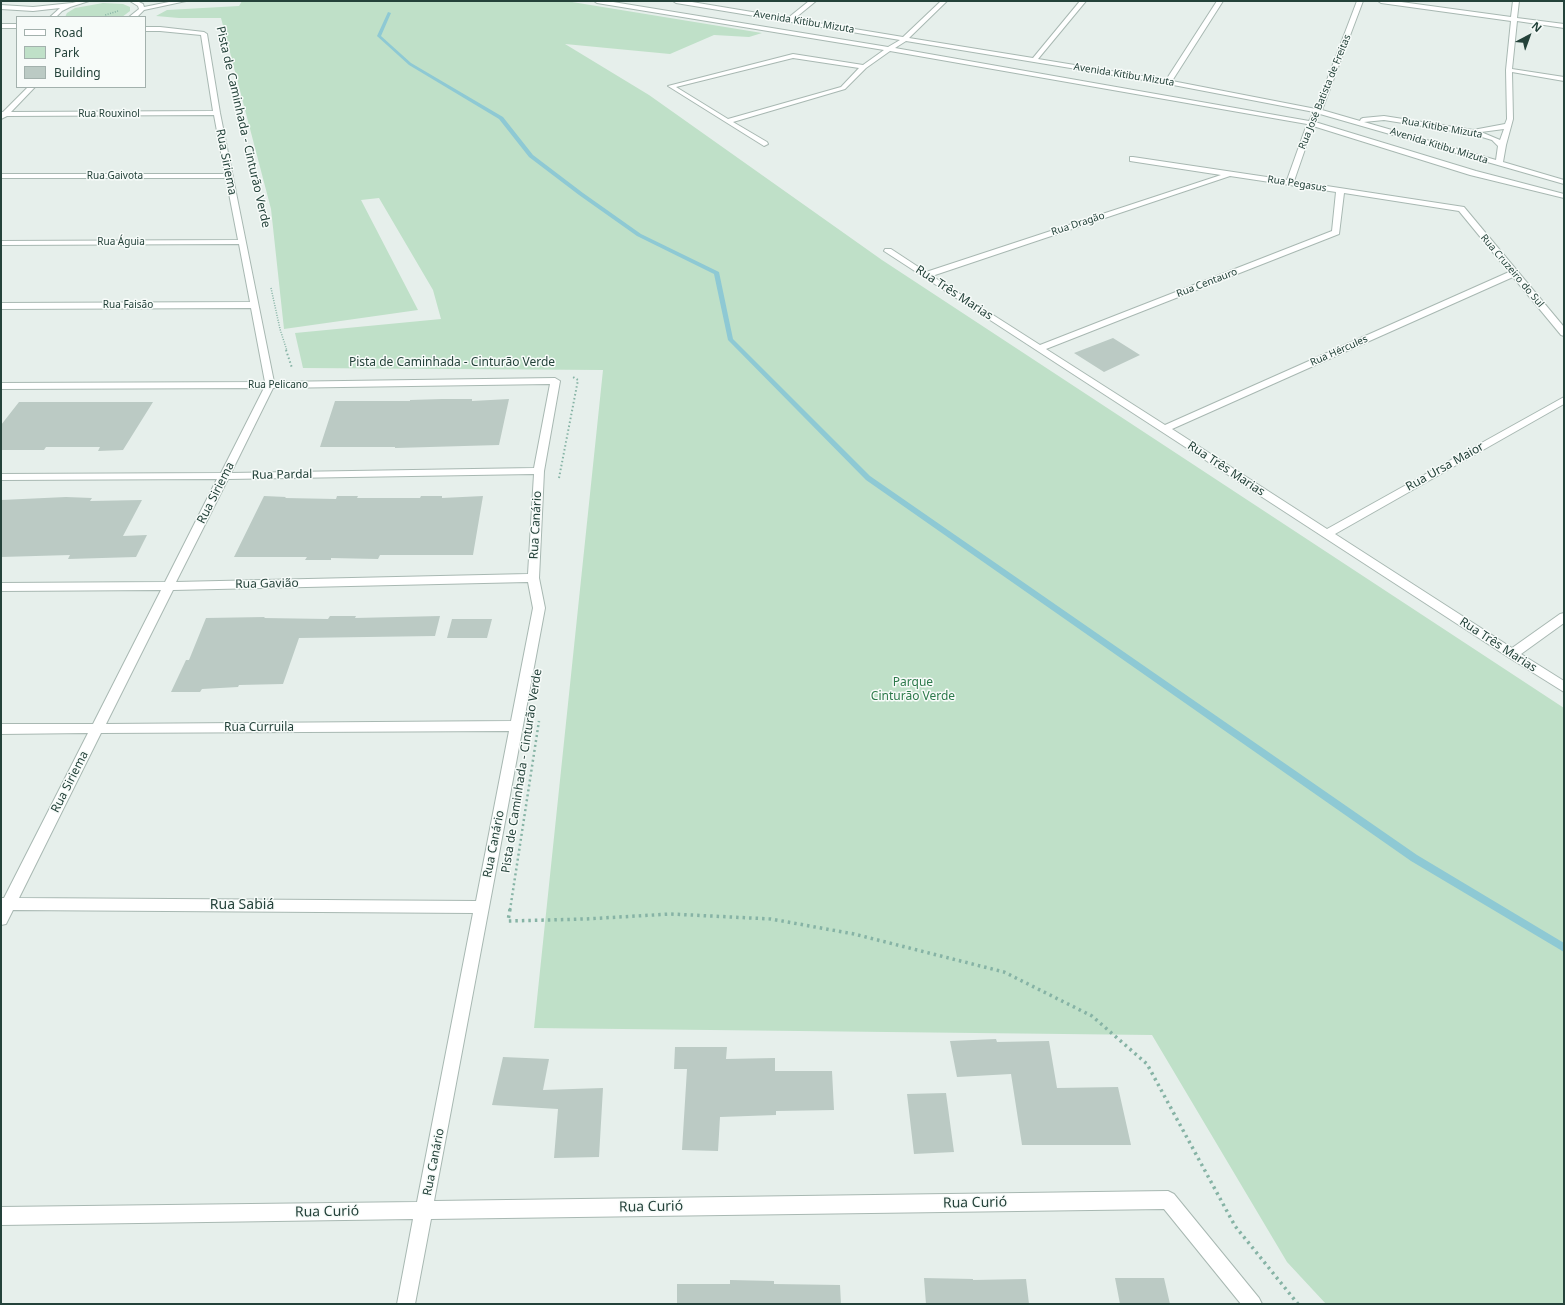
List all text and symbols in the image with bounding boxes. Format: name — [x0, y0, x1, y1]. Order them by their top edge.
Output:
street label: Avenida Kitibu Mizuta — [753, 8, 855, 36]
legend — [16, 16, 146, 88]
north arrow — [1509, 16, 1549, 56]
text: N — [1529, 18, 1545, 35]
text: Road — [54, 24, 83, 41]
street label: Pista de Caminhada - Cinturão Verde — [213, 25, 273, 229]
street label: Rua José Batista de Freitas — [1296, 33, 1354, 151]
text: Park — [54, 44, 79, 61]
street label: Avenida Kitibu Mizuta — [1073, 61, 1175, 89]
text: Building — [54, 64, 101, 81]
street label: Rua Rouxinol — [78, 108, 140, 120]
street label: Rua Kitibe Mizuta — [1401, 115, 1483, 141]
street label: Avenida Kitibu Mizuta — [1389, 125, 1489, 167]
street label: Rua Siriema — [213, 128, 239, 196]
street label: Rua Gaivota — [87, 170, 143, 182]
street label: Rua Pegasus — [1267, 173, 1327, 195]
street label: Rua Dragão — [1050, 210, 1106, 238]
street label: Rua Cruzeiro do Sul — [1478, 232, 1546, 310]
street label: Rua Águia — [97, 236, 145, 248]
street label: Rua Três Marias — [913, 263, 995, 323]
street label: Rua Centauro — [1175, 266, 1239, 300]
street label: Rua Faisão — [103, 299, 153, 311]
street label: Rua Hércules — [1308, 333, 1370, 369]
street label: Pista de Caminhada - Cinturão Verde — [349, 356, 555, 370]
street label: Rua Pelicano — [248, 379, 308, 391]
street label: Rua Três Marias — [1185, 439, 1267, 499]
street label: Rua Ursa Maior — [1403, 440, 1487, 494]
street label: Rua Siriema — [194, 460, 238, 526]
street label: Rua Pardal — [252, 467, 312, 483]
street label: Rua Canário — [527, 490, 545, 560]
street label: Rua Gavião — [235, 576, 299, 592]
street label: Rua Três Marias — [1457, 615, 1539, 675]
street label: Pista de Caminhada - Cinturão Verde — [499, 668, 545, 874]
park label: Parque Cinturão Verde — [871, 676, 955, 704]
street label: Rua Curruila — [224, 721, 294, 735]
street label: Rua Siriema — [48, 749, 92, 815]
street label: Rua Canário — [480, 809, 508, 879]
street label: Rua Sabiá — [210, 897, 274, 913]
street label: Rua Canário — [420, 1127, 448, 1197]
street label: Rua Curió — [943, 1194, 1007, 1212]
street label: Rua Curió — [619, 1198, 683, 1216]
street label: Rua Curió — [295, 1203, 359, 1221]

